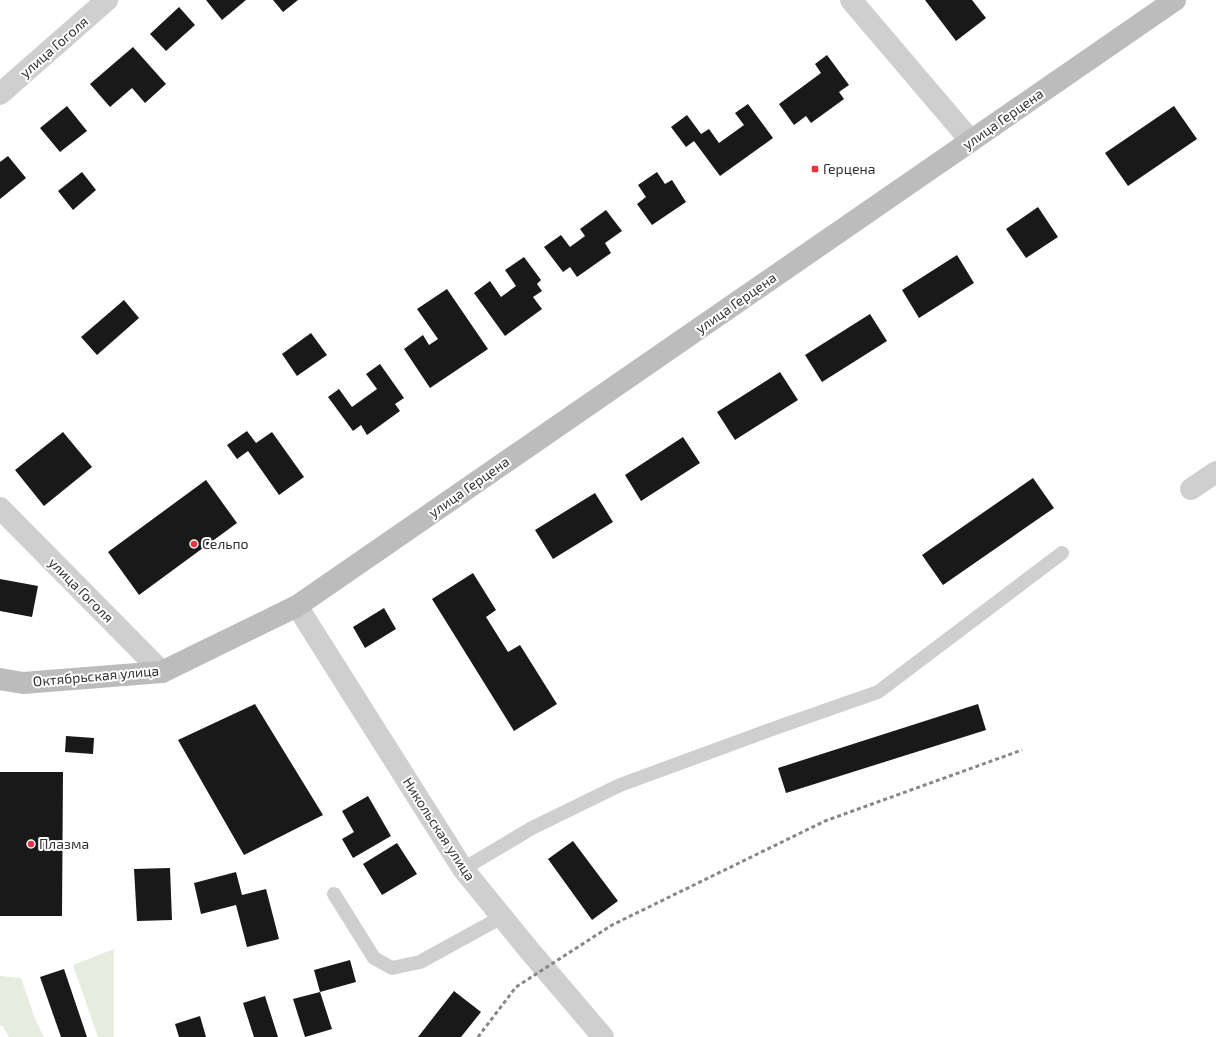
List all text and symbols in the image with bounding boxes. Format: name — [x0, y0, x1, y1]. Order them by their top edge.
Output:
street label: улица Гоголя — [16, 12, 91, 81]
street label: улица Герцена — [959, 84, 1046, 153]
place label: Герцена — [823, 160, 875, 177]
marker: Герцена — [810, 164, 820, 174]
street label: улица Герцена — [692, 268, 779, 337]
street label: улица Герцена — [425, 452, 512, 521]
place label: Сельпо — [202, 535, 249, 552]
marker: Сельпо — [189, 539, 199, 549]
street label: улица Гоголя — [45, 554, 117, 626]
street label: Октябрьская улица — [32, 662, 160, 689]
street label: Никольская улица — [400, 774, 479, 884]
place label: Плазма — [39, 835, 89, 852]
marker: Плазма — [26, 839, 36, 849]

